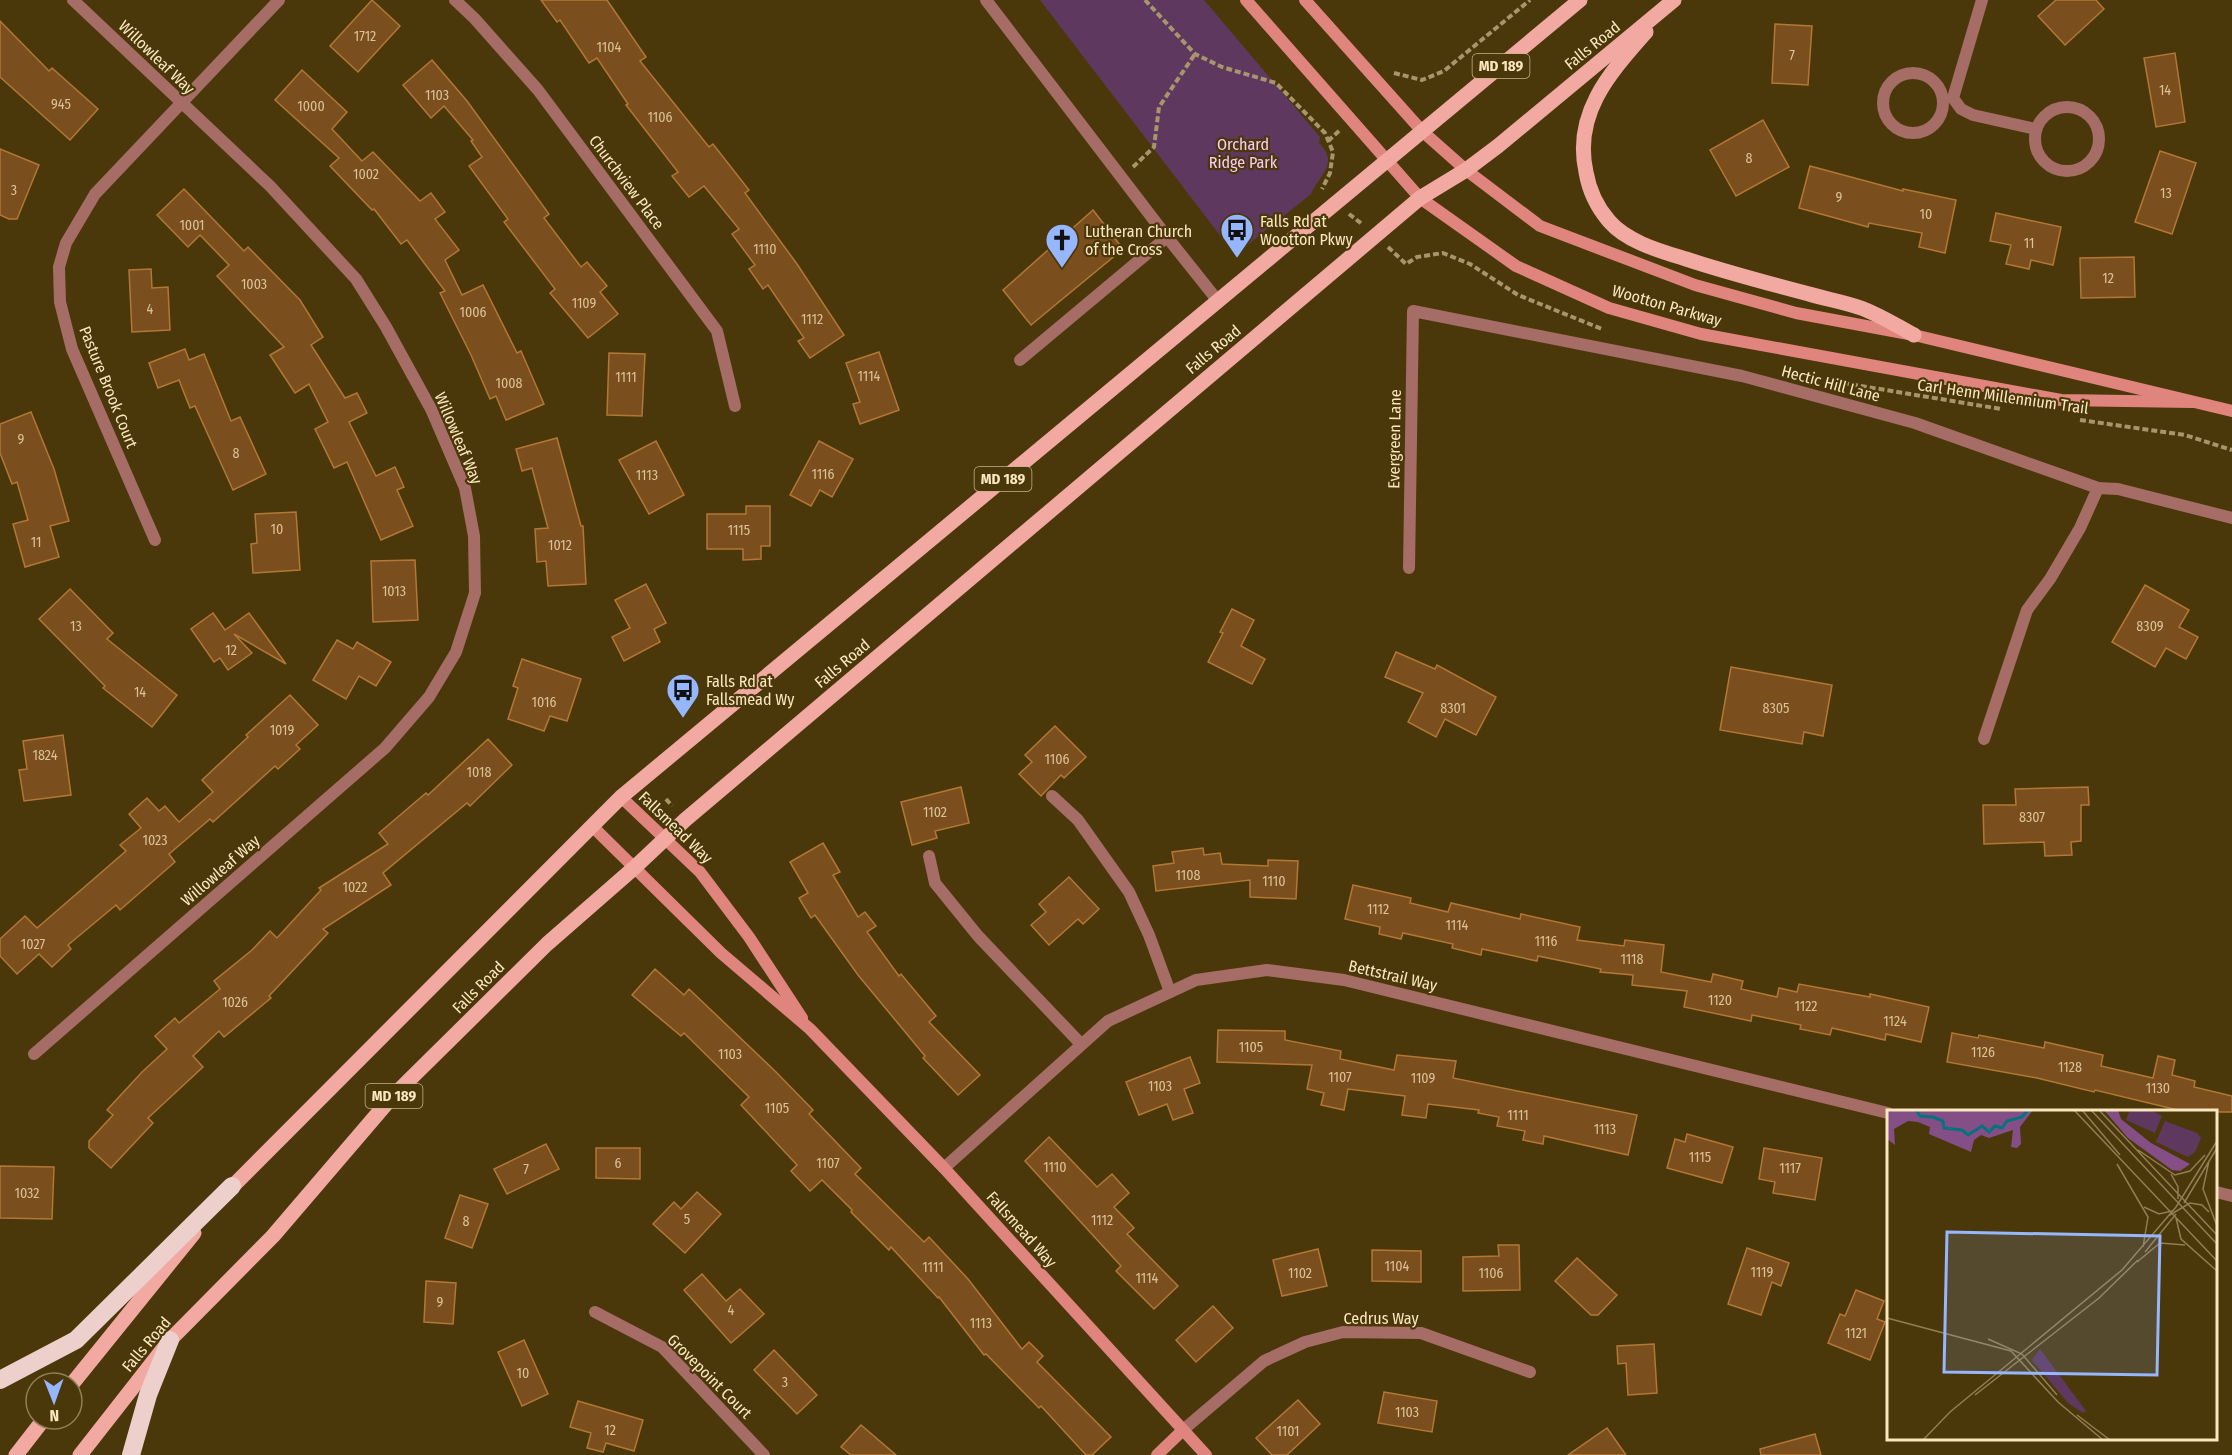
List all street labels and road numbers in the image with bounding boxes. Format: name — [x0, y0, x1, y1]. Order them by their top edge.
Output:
street label: Willowleaf Way — [115, 17, 199, 99]
street label: Falls Road — [1561, 17, 1624, 74]
road number: MD 189 — [1472, 54, 1530, 78]
street label: Churchview Place — [585, 131, 668, 233]
street label: Wootton Parkway — [1610, 281, 1725, 330]
street label: Falls Road — [1182, 321, 1245, 378]
street label: Pasture Brook Court — [75, 323, 142, 452]
street label: Hectic Hill Lane — [1779, 361, 1882, 406]
street label: Carl Henn Millennium Trail — [1916, 375, 2090, 418]
street label: Willowleaf Way — [431, 389, 487, 488]
street label: Evergreen Lane — [1384, 389, 1405, 489]
road number: MD 189 — [974, 467, 1032, 491]
street label: Falls Road — [811, 635, 874, 692]
street label: Fallsmead Way — [635, 787, 717, 868]
street label: Willowleaf Way — [177, 831, 264, 910]
street label: Bettstrail Way — [1347, 956, 1440, 995]
street label: Falls Road — [448, 957, 508, 1017]
road number: MD 189 — [366, 1084, 422, 1108]
street label: Fallsmead Way — [983, 1187, 1061, 1272]
street label: Cedrus Way — [1343, 1309, 1419, 1328]
street label: Falls Road — [118, 1313, 175, 1376]
street label: Grovepoint Court — [664, 1330, 756, 1423]

